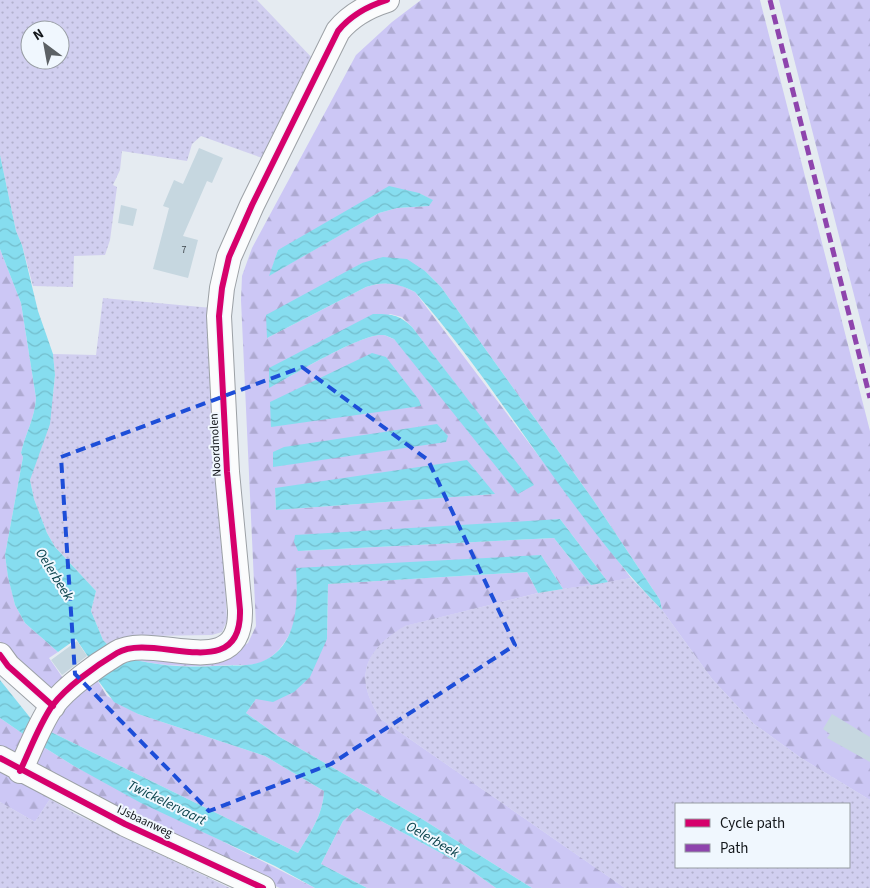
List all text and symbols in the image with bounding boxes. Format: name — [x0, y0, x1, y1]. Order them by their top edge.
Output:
north arrow — [20, 20, 70, 70]
text: N — [29, 24, 48, 46]
house number: 7 — [182, 243, 187, 257]
street label: Noordmolen — [205, 413, 226, 477]
water label: Oelerbeek — [30, 545, 78, 605]
water label: Twickelervaart — [124, 775, 209, 831]
street label: IJsbaanweg — [114, 801, 175, 842]
legend — [675, 803, 850, 868]
text: Cycle path — [720, 813, 785, 834]
water label: Oelerbeek — [402, 817, 463, 863]
text: Path — [720, 838, 748, 859]

